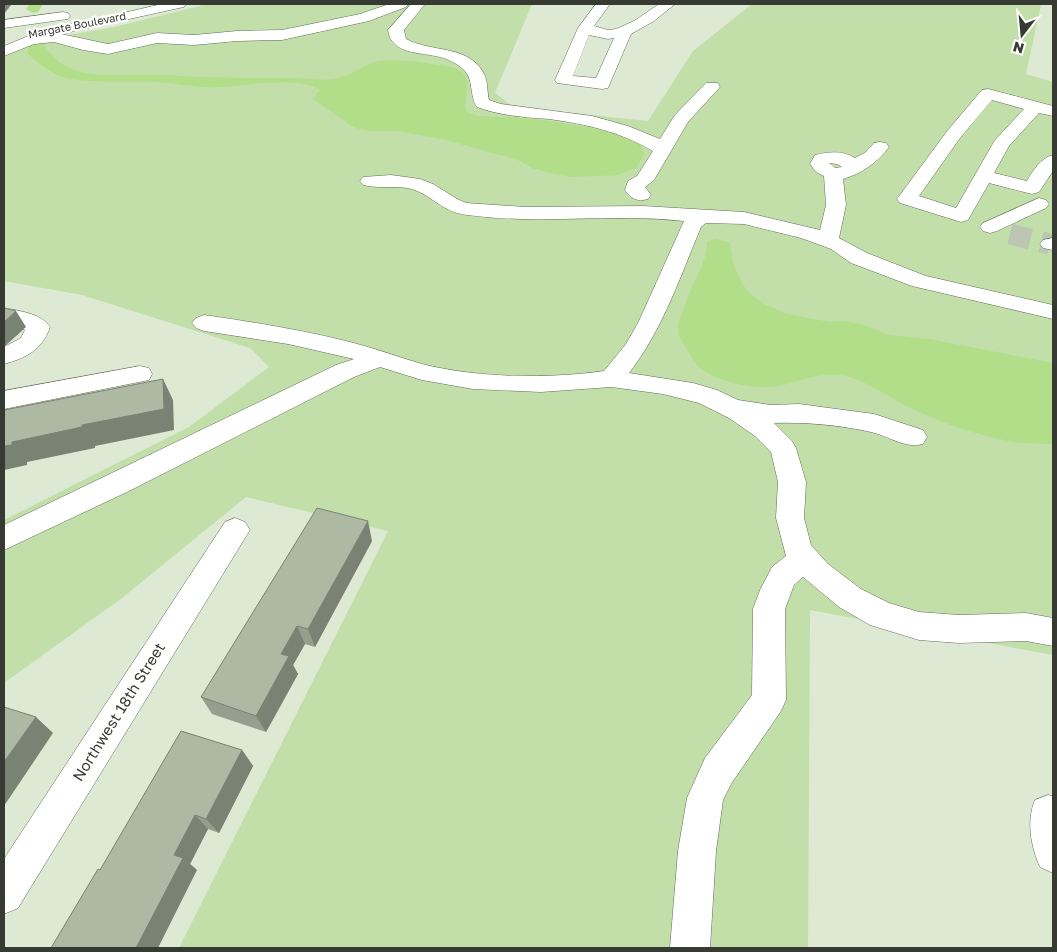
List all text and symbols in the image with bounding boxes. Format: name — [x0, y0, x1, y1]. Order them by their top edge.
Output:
street label: Margate Boulevard — [27, 9, 127, 40]
north arrow — [997, 10, 1047, 60]
text: N — [1011, 38, 1026, 58]
street label: Northwest 18th Street — [68, 639, 168, 784]

